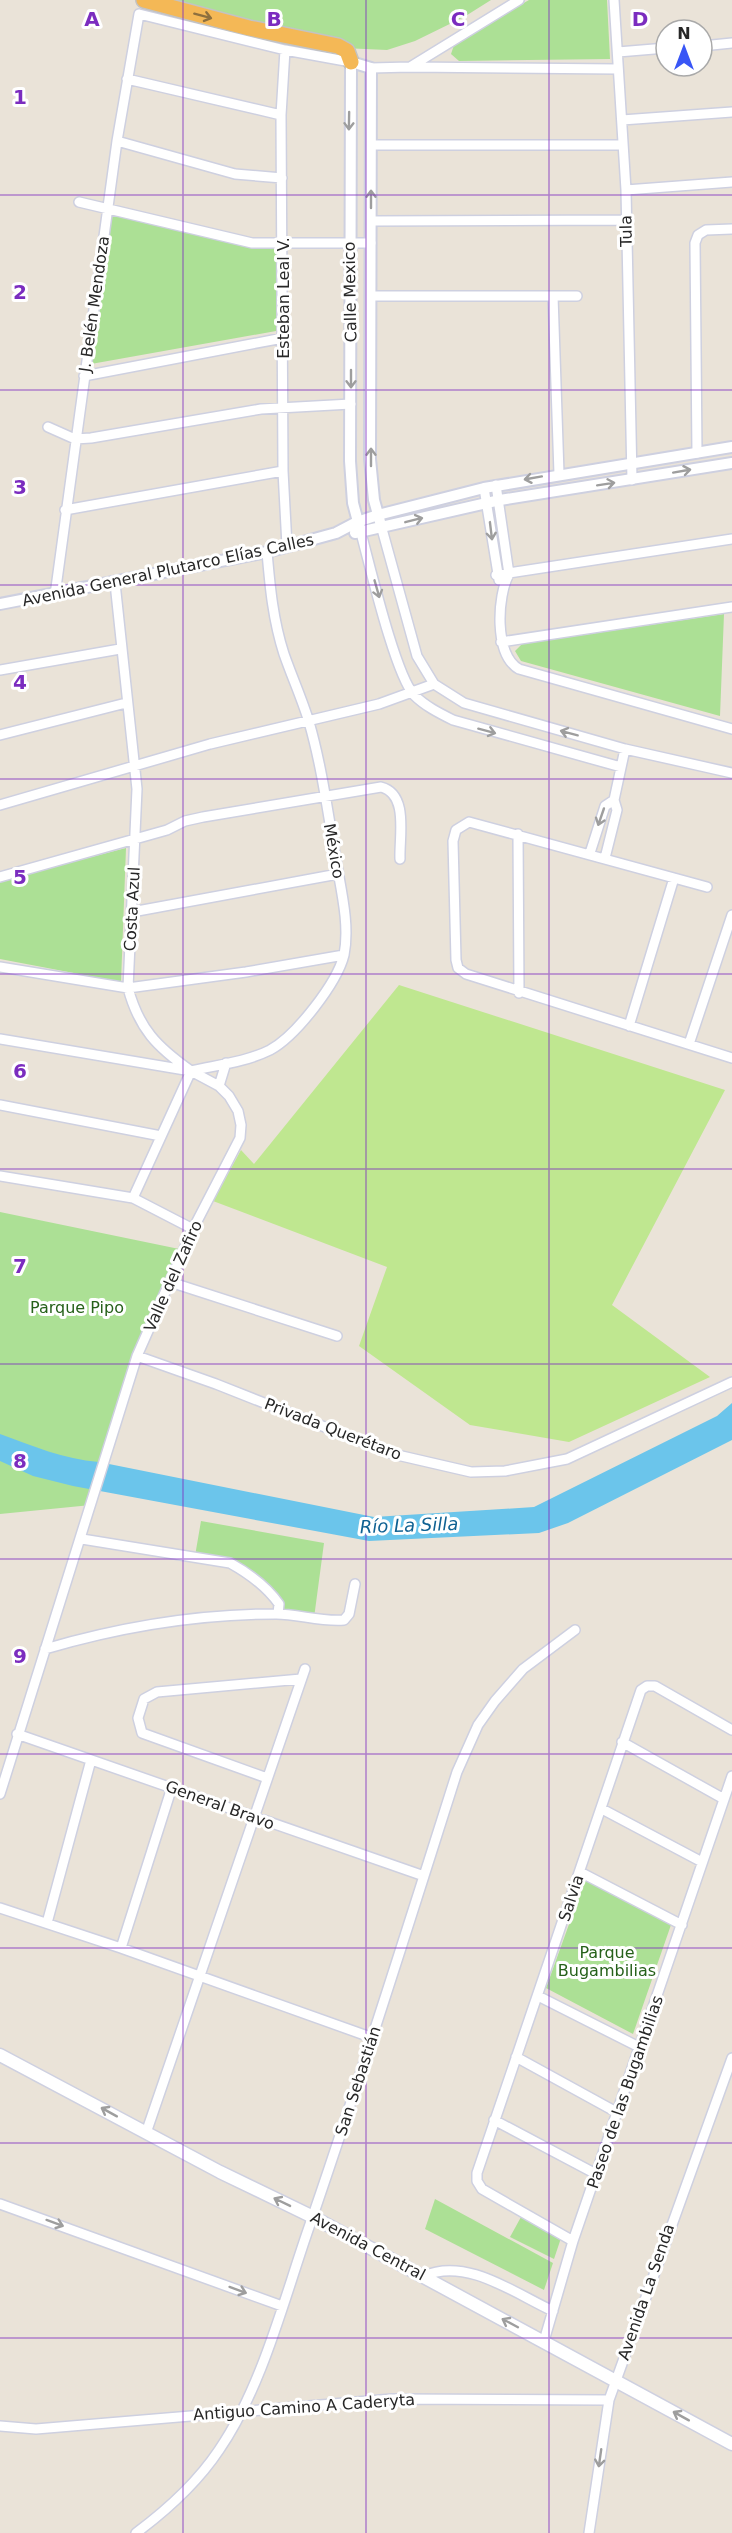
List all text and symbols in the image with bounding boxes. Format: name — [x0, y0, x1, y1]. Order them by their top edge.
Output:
text: A — [84, 7, 100, 31]
text: B — [266, 7, 282, 31]
text: C — [451, 7, 465, 31]
text: D — [632, 7, 648, 31]
one-way arrow — [193, 11, 212, 22]
north arrow — [654, 18, 714, 78]
text: N — [677, 24, 691, 43]
text: 1 — [13, 85, 27, 109]
one-way arrow — [343, 110, 355, 130]
one-way arrow — [365, 190, 377, 210]
street label: Tula — [616, 215, 636, 248]
street label: J. Belén Mendoza — [75, 235, 113, 374]
street label: Esteban Leal V. — [274, 237, 293, 359]
street label: Calle Mexico — [340, 242, 360, 342]
text: 2 — [13, 280, 27, 304]
one-way arrow — [345, 368, 357, 388]
one-way arrow — [365, 448, 377, 468]
one-way arrow — [672, 466, 692, 477]
one-way arrow — [524, 473, 543, 484]
text: 3 — [13, 475, 27, 499]
one-way arrow — [595, 479, 615, 490]
one-way arrow — [404, 513, 423, 525]
one-way arrow — [486, 521, 497, 541]
street label: Avenida General Plutarco Elías Calles — [20, 530, 316, 610]
one-way arrow — [372, 580, 383, 599]
text: 4 — [13, 670, 27, 694]
one-way arrow — [478, 726, 497, 738]
one-way arrow — [560, 727, 579, 738]
one-way arrow — [595, 807, 606, 826]
street label: México — [320, 822, 348, 880]
text: 5 — [13, 865, 27, 889]
street label: Costa Azul — [120, 866, 144, 952]
text: 6 — [13, 1059, 27, 1083]
street label: Valle del Zafiro — [140, 1217, 206, 1335]
text: 7 — [13, 1254, 27, 1278]
park label: Parque Pipo — [30, 1298, 124, 1317]
street label: Privada Querétaro — [262, 1394, 404, 1464]
text: 8 — [13, 1449, 27, 1473]
water label: Río La Silla — [359, 1513, 459, 1537]
text: 9 — [13, 1644, 27, 1668]
street label: General Bravo — [163, 1776, 277, 1834]
street label: Salvia — [555, 1872, 587, 1924]
park label: Parque Bugambilias — [558, 1943, 656, 1980]
street label: Paseo de las Bugambilias — [583, 1993, 667, 2191]
street label: San Sebastián — [331, 2024, 385, 2138]
one-way arrow — [100, 2106, 118, 2117]
one-way arrow — [273, 2195, 291, 2207]
street label: Avenida Central — [307, 2208, 429, 2284]
one-way arrow — [45, 2219, 64, 2230]
street label: Avenida La Senda — [614, 2221, 678, 2363]
one-way arrow — [229, 2285, 247, 2296]
one-way arrow — [501, 2317, 519, 2328]
street label: Antiguo Camino A Caderyta — [193, 2390, 415, 2424]
one-way arrow — [672, 2410, 690, 2421]
one-way arrow — [594, 2448, 605, 2467]

